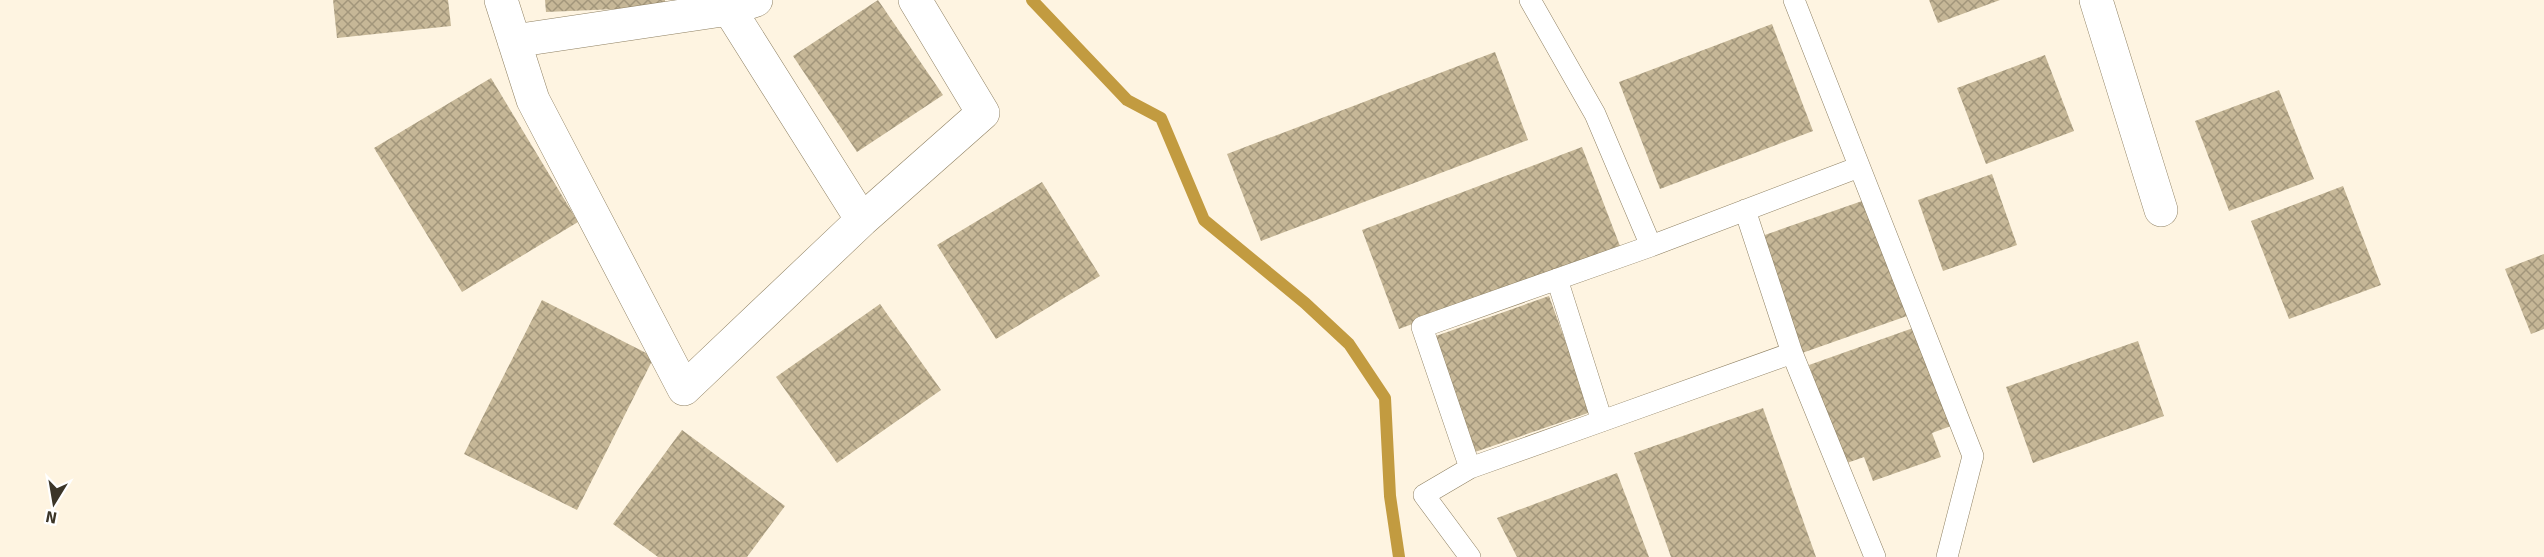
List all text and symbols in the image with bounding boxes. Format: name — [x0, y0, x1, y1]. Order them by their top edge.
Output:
north arrow — [24, 473, 84, 533]
text: N — [44, 506, 59, 528]

